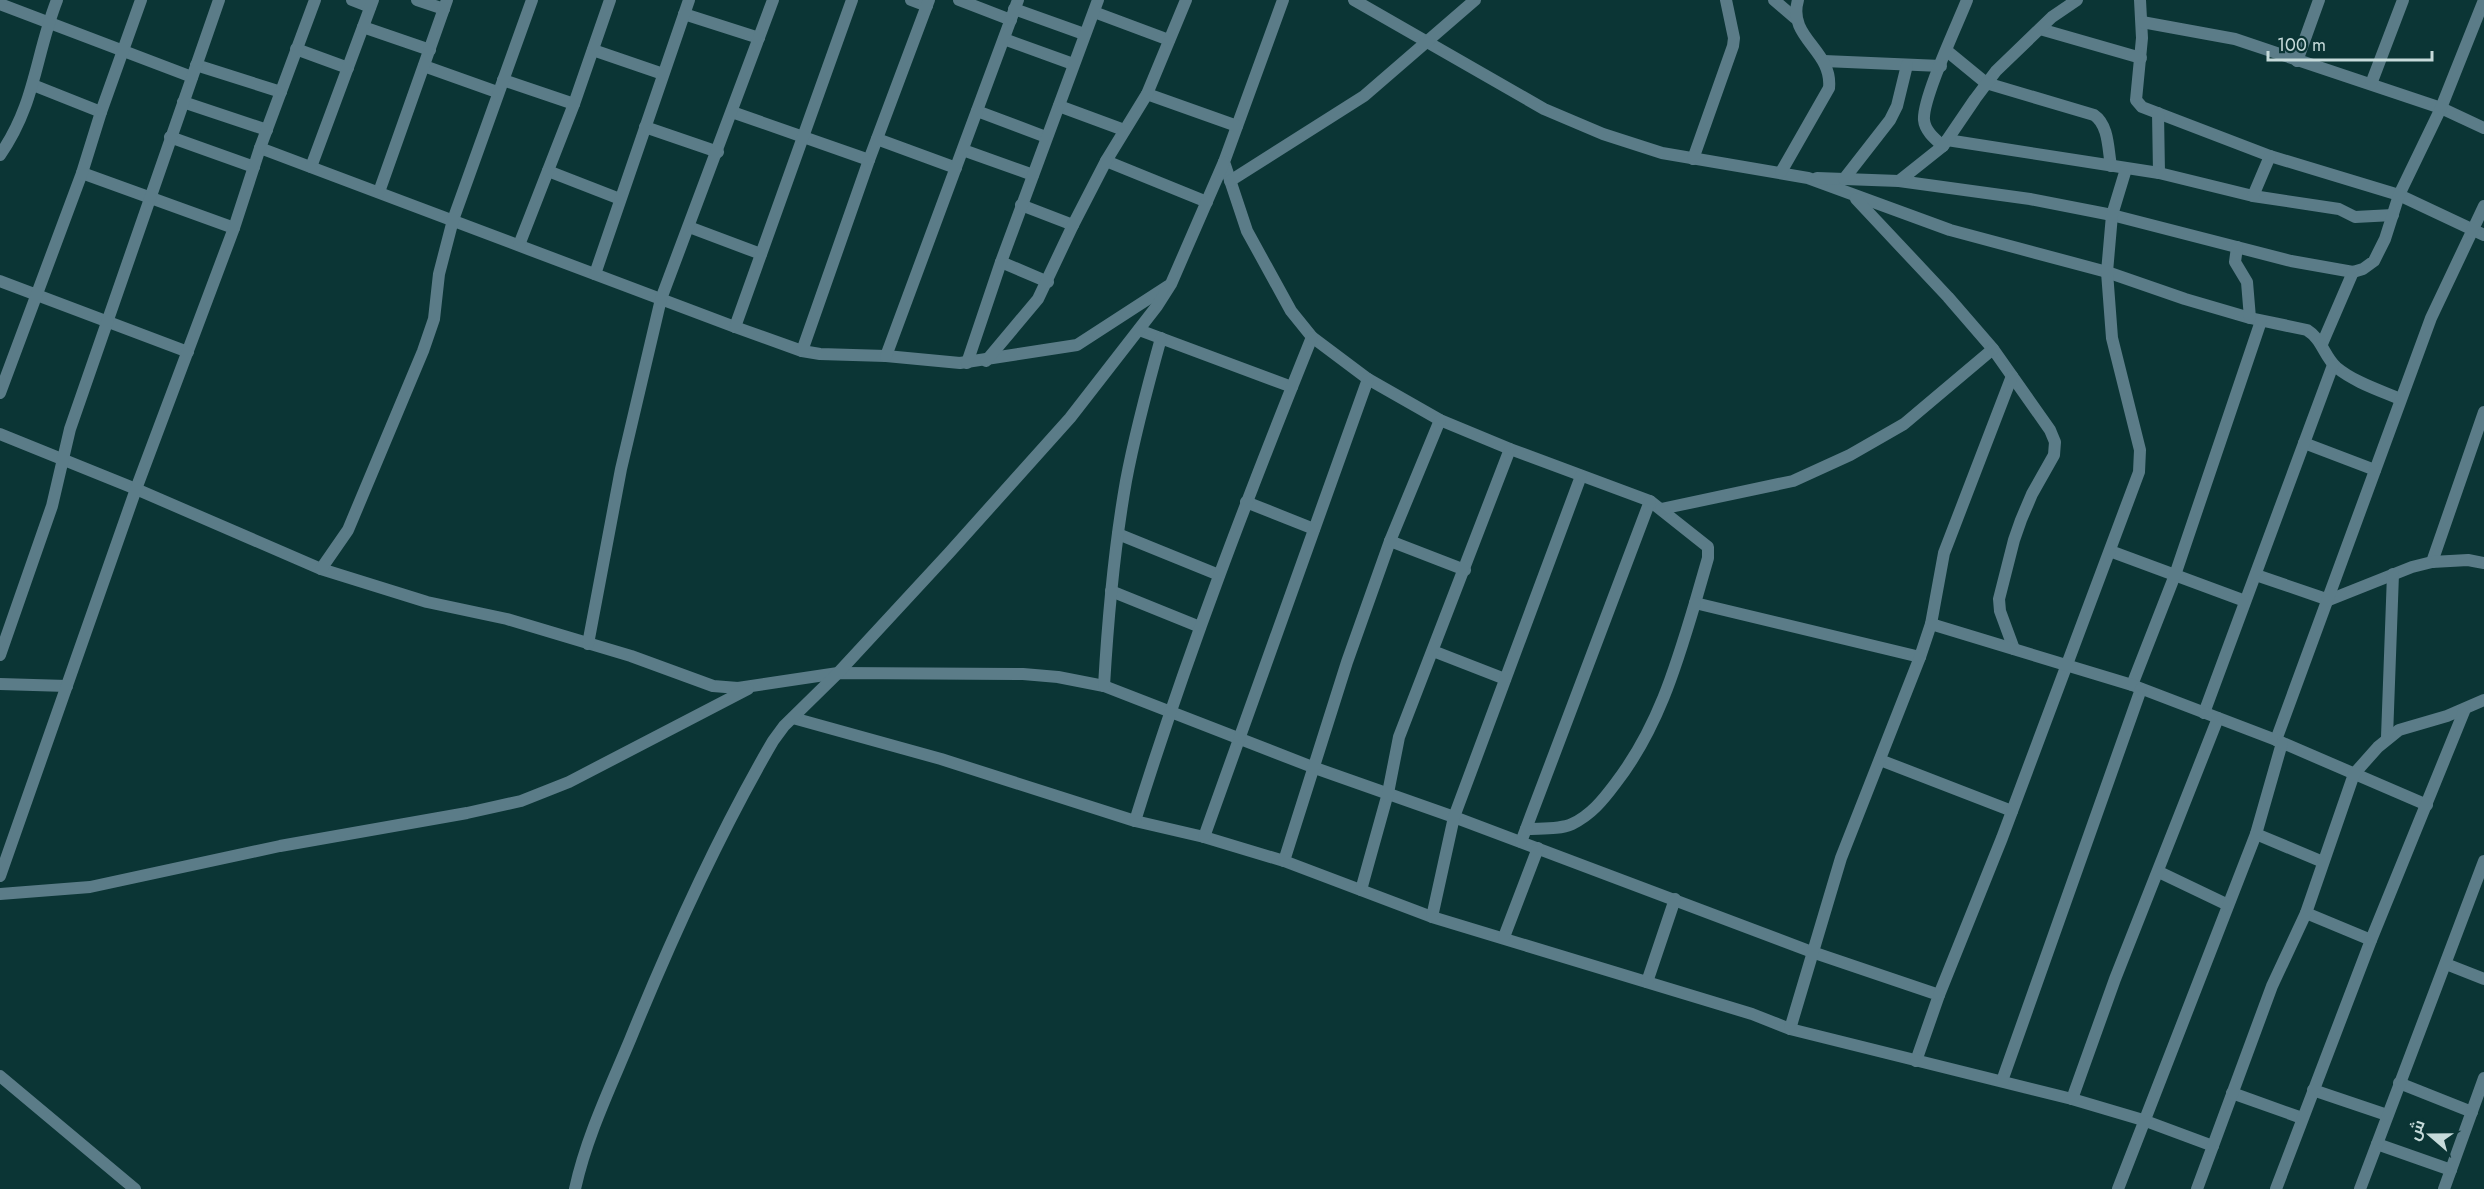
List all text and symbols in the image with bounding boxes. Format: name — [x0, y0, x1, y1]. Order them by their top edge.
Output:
scale bar — [2268, 24, 2432, 62]
text: 100 m — [2277, 32, 2326, 58]
north arrow — [2400, 1105, 2460, 1165]
text: ش — [2402, 1116, 2431, 1144]

